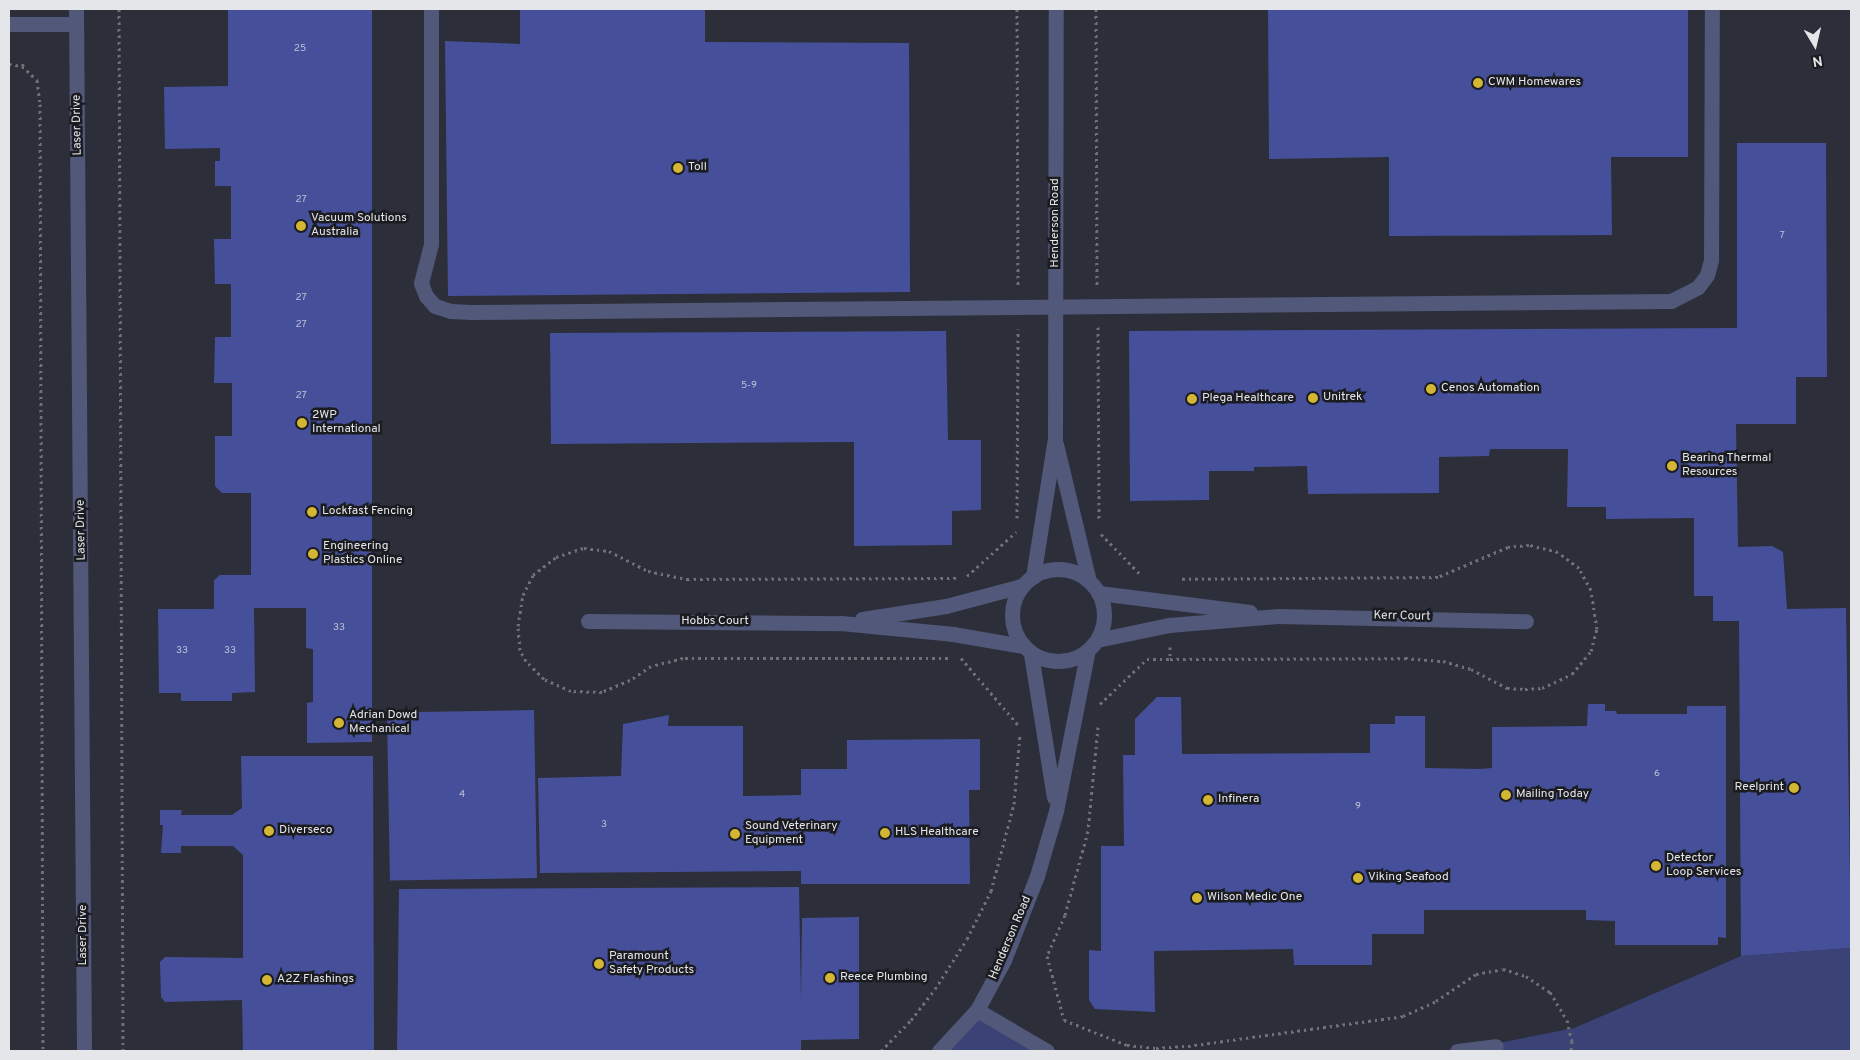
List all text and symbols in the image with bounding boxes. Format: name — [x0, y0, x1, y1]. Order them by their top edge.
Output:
north arrow — [1790, 20, 1840, 70]
house number: 25 — [294, 43, 306, 55]
text: N — [1811, 51, 1824, 69]
place label: CWM Homewares — [1488, 76, 1581, 90]
marker: CWM Homewares — [1472, 77, 1484, 89]
street label: Laser Drive — [70, 94, 86, 156]
place label: Toll — [688, 161, 707, 175]
marker: Toll — [672, 162, 684, 174]
street label: Henderson Road — [1049, 178, 1063, 268]
house number: 27 — [295, 194, 307, 206]
place label: Vacuum Solutions Australia — [311, 212, 407, 240]
marker: Vacuum Solutions Australia — [295, 220, 307, 232]
house number: 7 — [1779, 230, 1785, 242]
house number: 27 — [295, 292, 307, 304]
house number: 27 — [295, 319, 307, 331]
house number: 5-9 — [741, 380, 757, 392]
place label: Cenos Automation — [1441, 382, 1540, 396]
marker: Cenos Automation — [1425, 383, 1437, 395]
house number: 27 — [295, 390, 307, 402]
place label: Unitrek — [1323, 391, 1362, 405]
place label: Plega Healthcare — [1202, 392, 1294, 406]
marker: Unitrek — [1307, 392, 1319, 404]
marker: Plega Healthcare — [1186, 393, 1198, 405]
place label: 2WP International — [312, 409, 381, 437]
marker: 2WP International — [296, 417, 308, 429]
place label: Bearing Thermal Resources — [1682, 452, 1772, 480]
marker: Bearing Thermal Resources — [1666, 460, 1678, 472]
street label: Laser Drive — [74, 499, 90, 561]
place label: Lockfast Fencing — [322, 505, 413, 519]
marker: Lockfast Fencing — [306, 506, 318, 518]
place label: Engineering Plastics Online — [323, 540, 402, 568]
marker: Engineering Plastics Online — [307, 548, 319, 560]
street label: Kerr Court — [1373, 609, 1431, 625]
street label: Hobbs Court — [681, 615, 749, 629]
house number: 33 — [333, 622, 345, 634]
house number: 33 — [176, 645, 188, 657]
house number: 33 — [224, 645, 236, 657]
place label: Adrian Dowd Mechanical — [349, 709, 417, 737]
marker: Adrian Dowd Mechanical — [333, 717, 345, 729]
house number: 6 — [1654, 768, 1660, 780]
place label: Reelprint — [1735, 781, 1784, 795]
marker: Reelprint — [1788, 782, 1800, 794]
place label: Mailing Today — [1516, 788, 1590, 802]
house number: 4 — [459, 789, 465, 801]
marker: Mailing Today — [1500, 789, 1512, 801]
place label: Infinera — [1218, 793, 1259, 807]
marker: Infinera — [1202, 794, 1214, 806]
house number: 9 — [1355, 801, 1361, 813]
house number: 3 — [601, 819, 607, 831]
place label: Sound Veterinary Equipment — [745, 820, 838, 848]
place label: Diverseco — [279, 824, 332, 838]
marker: Diverseco — [263, 825, 275, 837]
place label: HLS Healthcare — [895, 826, 979, 840]
marker: HLS Healthcare — [879, 827, 891, 839]
marker: Sound Veterinary Equipment — [729, 828, 741, 840]
place label: Detector Loop Services — [1666, 852, 1741, 880]
marker: Detector Loop Services — [1650, 860, 1662, 872]
place label: Viking Seafood — [1368, 871, 1449, 885]
marker: Viking Seafood — [1352, 872, 1364, 884]
place label: Wilson Medic One — [1207, 891, 1302, 905]
marker: Wilson Medic One — [1191, 892, 1203, 904]
street label: Henderson Road — [987, 894, 1035, 982]
street label: Laser Drive — [77, 904, 91, 966]
place label: Paramount Safety Products — [609, 950, 694, 978]
marker: Paramount Safety Products — [593, 958, 605, 970]
place label: Reece Plumbing — [840, 971, 928, 985]
marker: Reece Plumbing — [824, 972, 836, 984]
place label: A2Z Flashings — [277, 973, 354, 987]
marker: A2Z Flashings — [261, 974, 273, 986]

